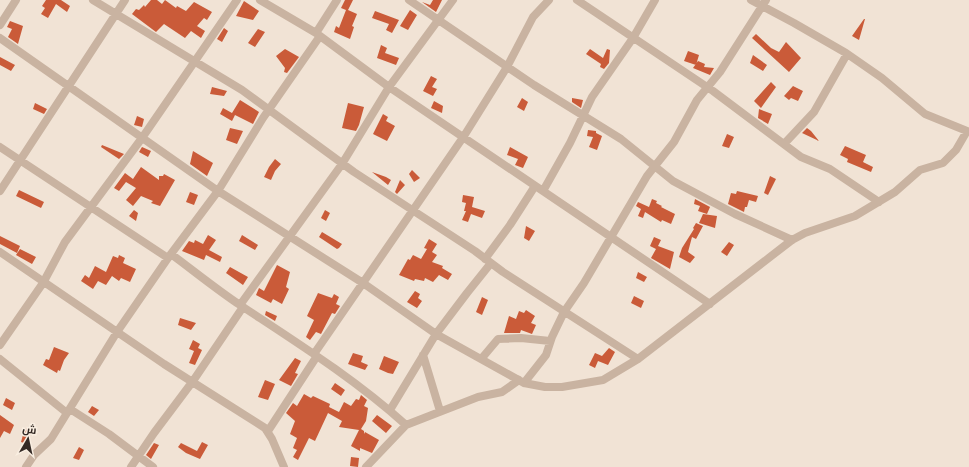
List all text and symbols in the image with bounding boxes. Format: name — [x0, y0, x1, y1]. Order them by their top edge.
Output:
north arrow — [8, 419, 48, 459]
text: ش — [21, 421, 38, 437]

